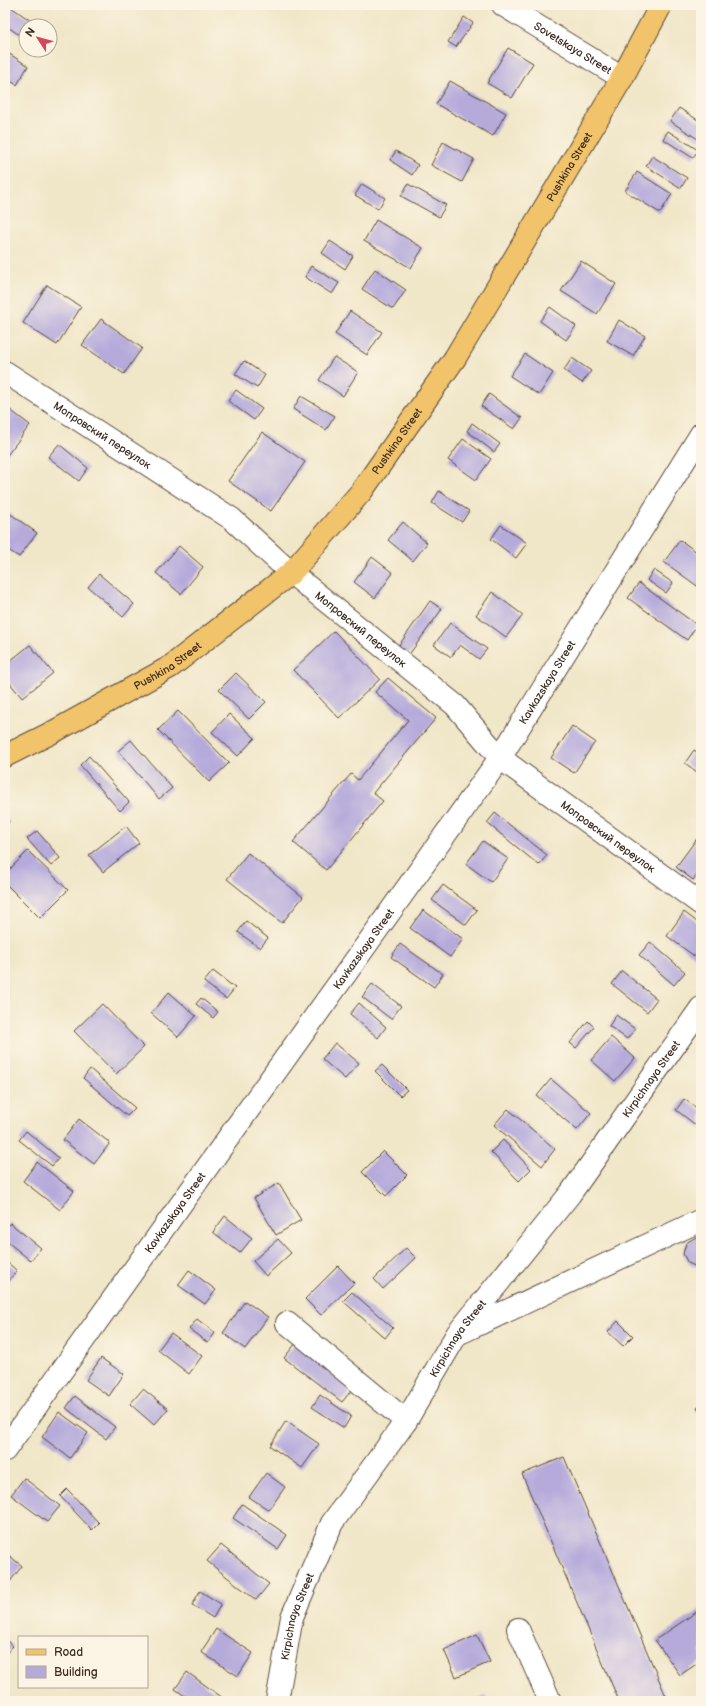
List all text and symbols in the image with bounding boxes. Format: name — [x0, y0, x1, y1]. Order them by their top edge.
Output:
north arrow — [18, 18, 58, 58]
street label: Sovetskaya Street — [531, 20, 614, 77]
text: N — [23, 25, 38, 40]
street label: Pushkina Street — [544, 130, 595, 204]
street label: Мопровский переулок — [51, 399, 153, 472]
street label: Pushkina Street — [369, 405, 425, 477]
street label: Мопровский переулок — [312, 589, 409, 670]
street label: Kavkazskaya Street — [517, 638, 579, 727]
street label: Pushkina Street — [132, 639, 204, 693]
street label: Мопровский переулок — [558, 798, 658, 876]
street label: Kavkazskaya Street — [331, 906, 397, 992]
street label: Kirpichnaya Street — [620, 1038, 683, 1120]
street label: Kavkazskaya Street — [142, 1169, 209, 1256]
street label: Kirpichnaya Street — [427, 1297, 489, 1380]
street label: Kirpichnaya Street — [278, 1571, 317, 1661]
legend — [18, 1636, 148, 1688]
text: Road — [54, 1645, 83, 1660]
text: Building — [54, 1665, 98, 1680]

